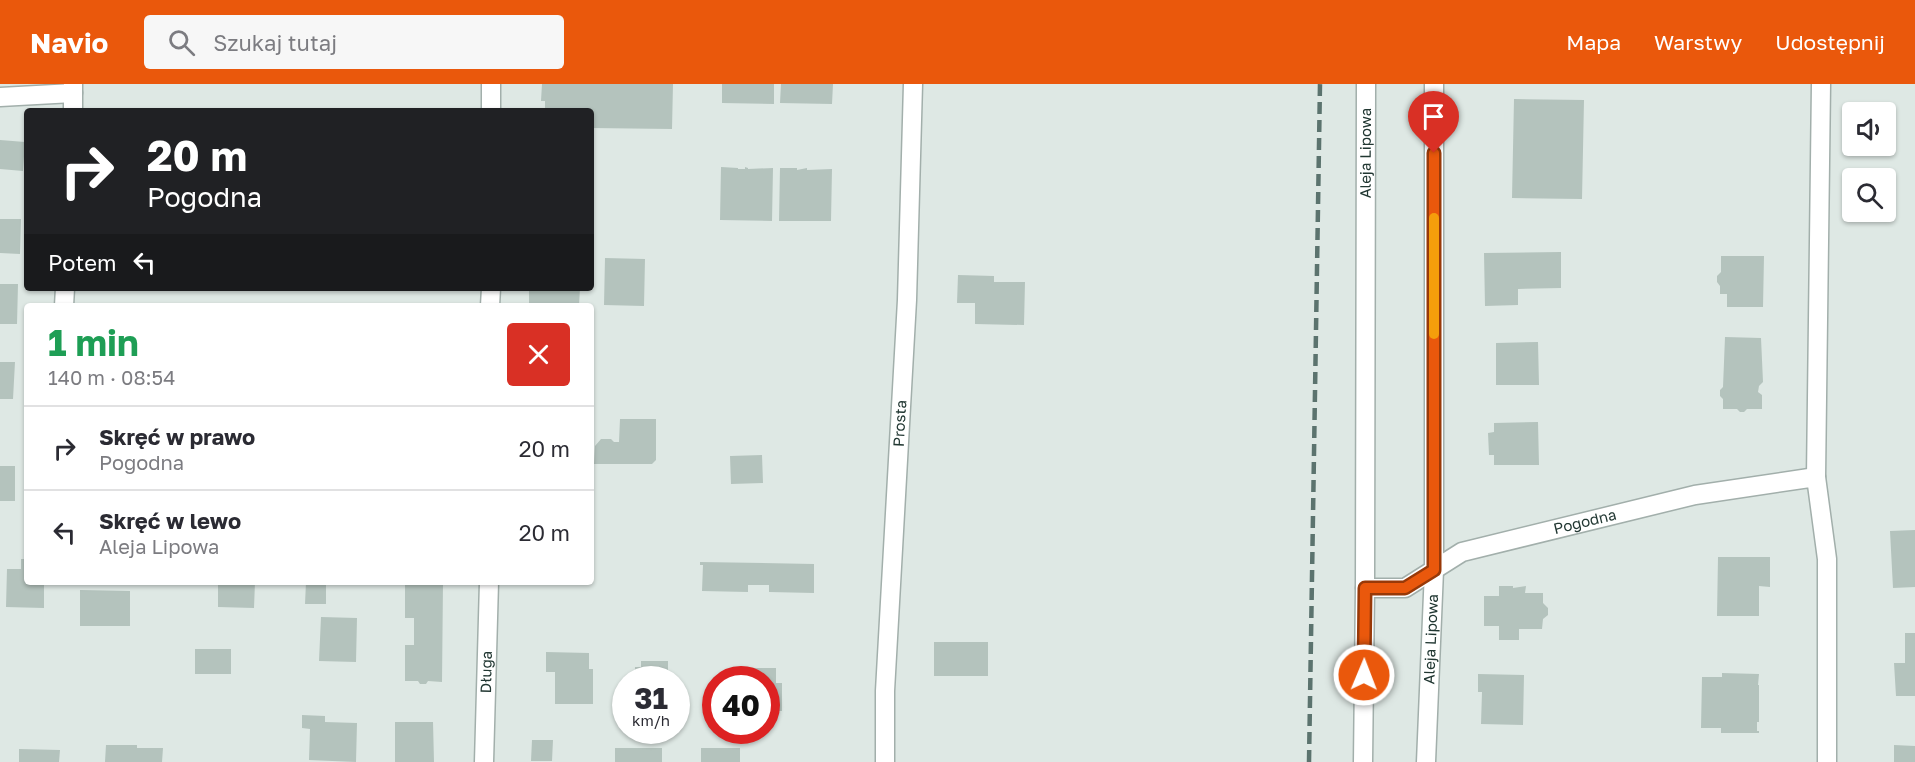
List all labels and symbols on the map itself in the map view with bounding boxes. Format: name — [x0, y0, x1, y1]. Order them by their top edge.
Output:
pin — [1408, 91, 1459, 153]
street label: Aleja Lipowa — [1356, 108, 1374, 198]
street label: Prosta — [889, 399, 909, 447]
street label: Pogodna — [1552, 505, 1618, 537]
street label: Aleja Lipowa — [1419, 594, 1441, 685]
position arrow — [1332, 643, 1396, 707]
street label: Długa — [476, 650, 495, 694]
speed limit sign: 40 — [702, 666, 780, 744]

